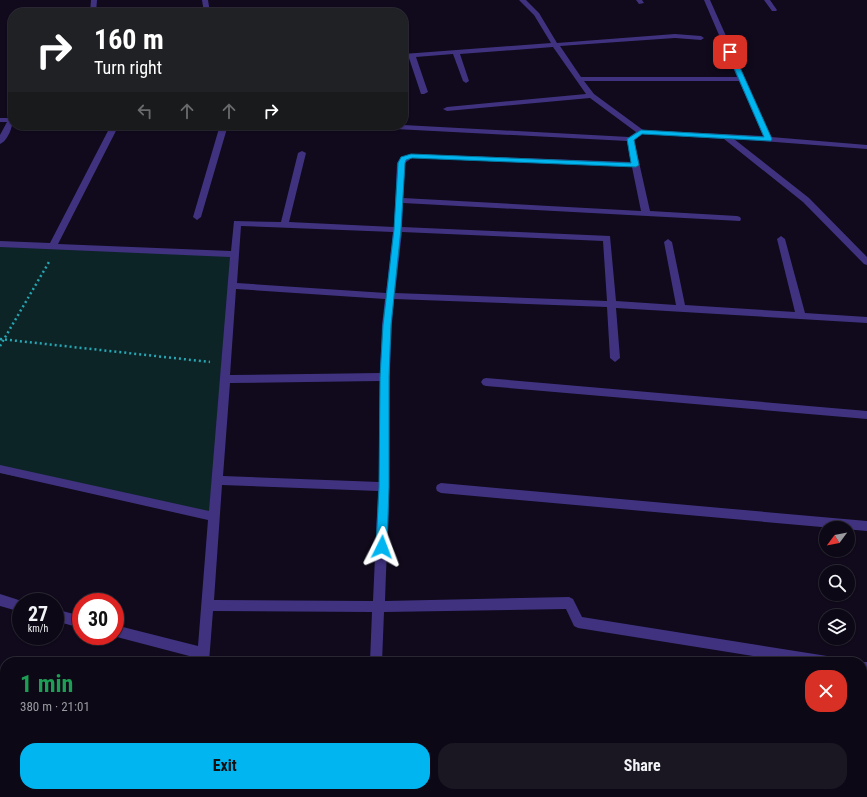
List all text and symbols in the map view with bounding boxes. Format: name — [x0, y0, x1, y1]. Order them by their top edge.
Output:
text: 160 m — [94, 23, 164, 56]
icon: right — [28, 24, 80, 76]
pin — [713, 35, 747, 69]
icon: arrive — [719, 41, 741, 63]
text: Turn right — [94, 57, 162, 78]
icon: left — [134, 100, 156, 122]
icon: ahead — [176, 100, 198, 122]
icon: ahead — [218, 100, 240, 122]
icon: right — [260, 100, 282, 122]
north arrow — [819, 521, 855, 557]
map controls — [819, 521, 855, 645]
position arrow — [361, 526, 403, 568]
button: search — [819, 565, 855, 601]
speed limit sign: 30 — [72, 593, 124, 645]
text: 27 — [28, 602, 48, 626]
button: layers — [819, 609, 855, 645]
text: km/h — [28, 623, 48, 634]
text: 1 min — [20, 670, 73, 698]
button: close — [805, 670, 847, 712]
text: 380 m · 21:01 — [20, 699, 90, 714]
button: Exit — [20, 743, 430, 789]
button: Share — [438, 743, 847, 789]

